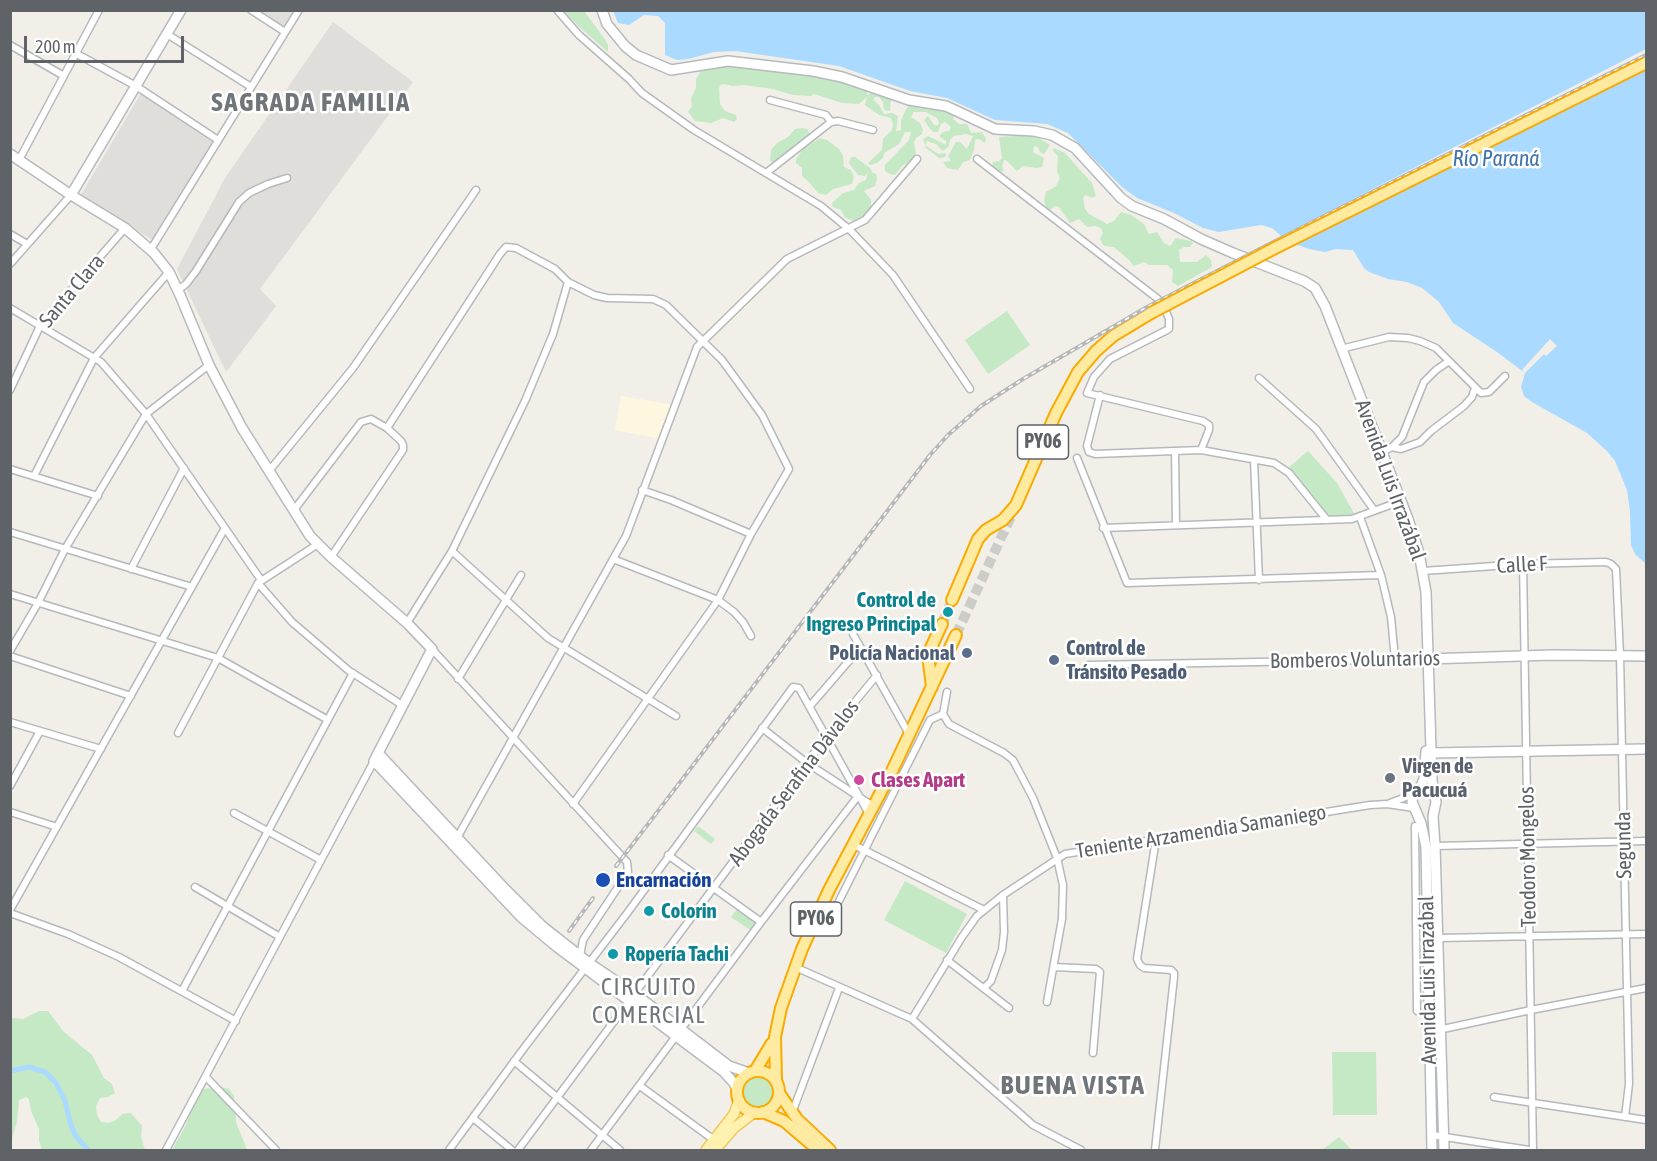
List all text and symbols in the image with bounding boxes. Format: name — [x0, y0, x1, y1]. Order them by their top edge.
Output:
scale bar — [27, 24, 188, 62]
text: 200 m — [35, 36, 76, 57]
district label: SAGRADA FAMILIA — [211, 86, 411, 118]
water label: Río Paraná — [1452, 146, 1540, 172]
street label: Santa Clara — [34, 249, 110, 333]
street label: Avenida Luis Irrazábal — [1349, 396, 1431, 564]
road number: PY06 — [1018, 425, 1068, 459]
street label: Calle F — [1496, 551, 1548, 579]
place label: Control de Ingreso Principal — [806, 587, 936, 637]
marker: Control de Ingreso Principal — [941, 605, 955, 619]
place label: Control de Tránsito Pesado — [1066, 635, 1187, 685]
place label: Policía Nacional — [829, 640, 955, 666]
marker: Policía Nacional — [960, 646, 974, 660]
street label: Bomberos Voluntarios — [1270, 646, 1440, 674]
marker: Control de Tránsito Pesado — [1047, 653, 1061, 667]
street label: Abogada Serafina Dávalos — [724, 695, 864, 871]
place label: Virgen de Pacucuá — [1402, 753, 1473, 803]
place label: Clases Apart — [871, 767, 965, 793]
marker: Virgen de Pacucuá — [1383, 771, 1397, 785]
marker: Clases Apart — [852, 773, 866, 787]
street label: Teodoro Mongelos — [1514, 786, 1542, 928]
street label: Teniente Arzamendia Samaniego — [1074, 800, 1328, 864]
street label: Segunda — [1611, 811, 1637, 879]
place label: Encarnación — [616, 867, 711, 893]
marker: Encarnación — [594, 871, 612, 889]
street label: Avenida Luis Irrazábal — [1414, 895, 1442, 1065]
place label: Colorin — [661, 898, 717, 924]
road number: PY06 — [790, 902, 842, 936]
marker: Colorin — [642, 904, 656, 918]
place label: Ropería Tachi — [625, 941, 729, 967]
marker: Ropería Tachi — [606, 947, 620, 961]
district label: CIRCUITO COMERCIAL — [592, 973, 706, 1029]
district label: BUENA VISTA — [1000, 1069, 1146, 1101]

